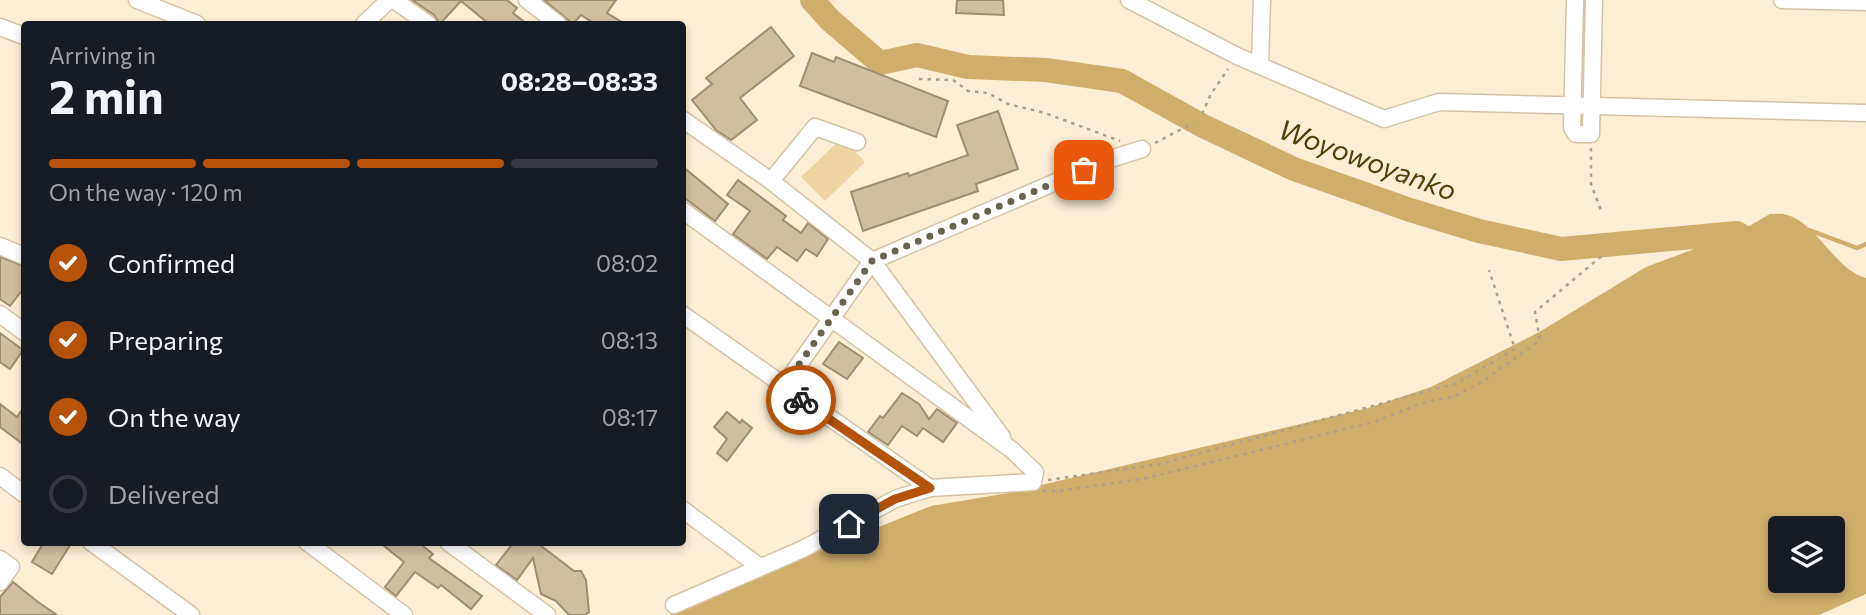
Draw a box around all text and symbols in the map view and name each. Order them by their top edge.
text: Arriving in [49,41,156,69]
text: 08:28–08:33 [501,65,658,96]
text: 2 min [49,67,164,123]
water label: Woyowoyanko [1274,111,1462,207]
pin [1054,140,1114,200]
icon: bag [1065,151,1103,189]
text: On the way · 120 m [49,178,243,206]
icon: check [49,244,87,282]
text: Confirmed [108,247,235,278]
text: 08:02 [596,249,658,277]
icon: check [49,321,87,359]
text: Preparing [108,324,223,355]
text: 08:13 [601,326,658,354]
courier [766,365,836,435]
icon: bike [782,381,820,419]
icon: check [49,398,87,436]
text: On the way [108,401,241,432]
text: 08:17 [602,403,658,431]
text: Delivered [108,478,219,509]
pin [819,494,879,554]
icon: home [830,505,868,543]
map controls [1768,516,1845,593]
button: layers [1768,516,1845,593]

